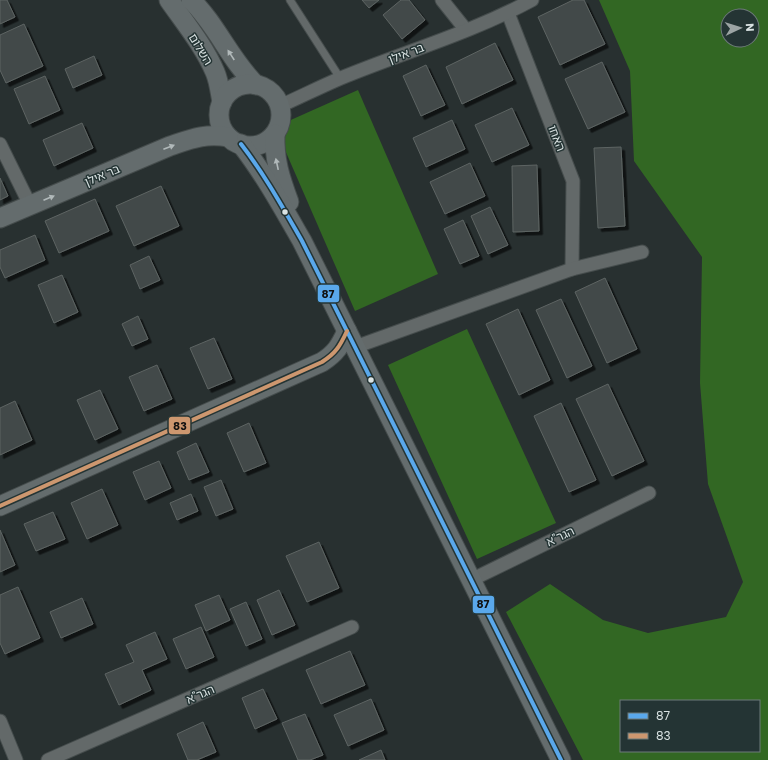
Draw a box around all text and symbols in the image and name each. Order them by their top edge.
north arrow [720,8,760,48]
text: N [742,23,758,32]
street label: השלום [185,30,217,68]
street label: בר אילן [386,38,427,68]
one-way arrow [227,50,235,60]
street label: האחו [544,123,570,153]
one-way arrow [163,143,175,149]
one-way arrow [273,158,279,170]
street label: בר אילן [82,160,123,190]
one-way arrow [43,194,55,200]
unlabelled marker [280,207,290,217]
line badge: 87 [317,284,340,303]
text: 87 [321,286,335,302]
unlabelled marker [366,375,376,385]
line badge: 83 [168,416,191,435]
text: 83 [173,418,187,434]
street label: הגר"א [543,522,577,550]
line badge: 87 [472,595,495,614]
text: 87 [476,596,490,612]
street label: הגר"א [183,680,217,708]
legend [620,700,760,752]
text: 87 [656,707,671,724]
text: 83 [656,727,671,744]

